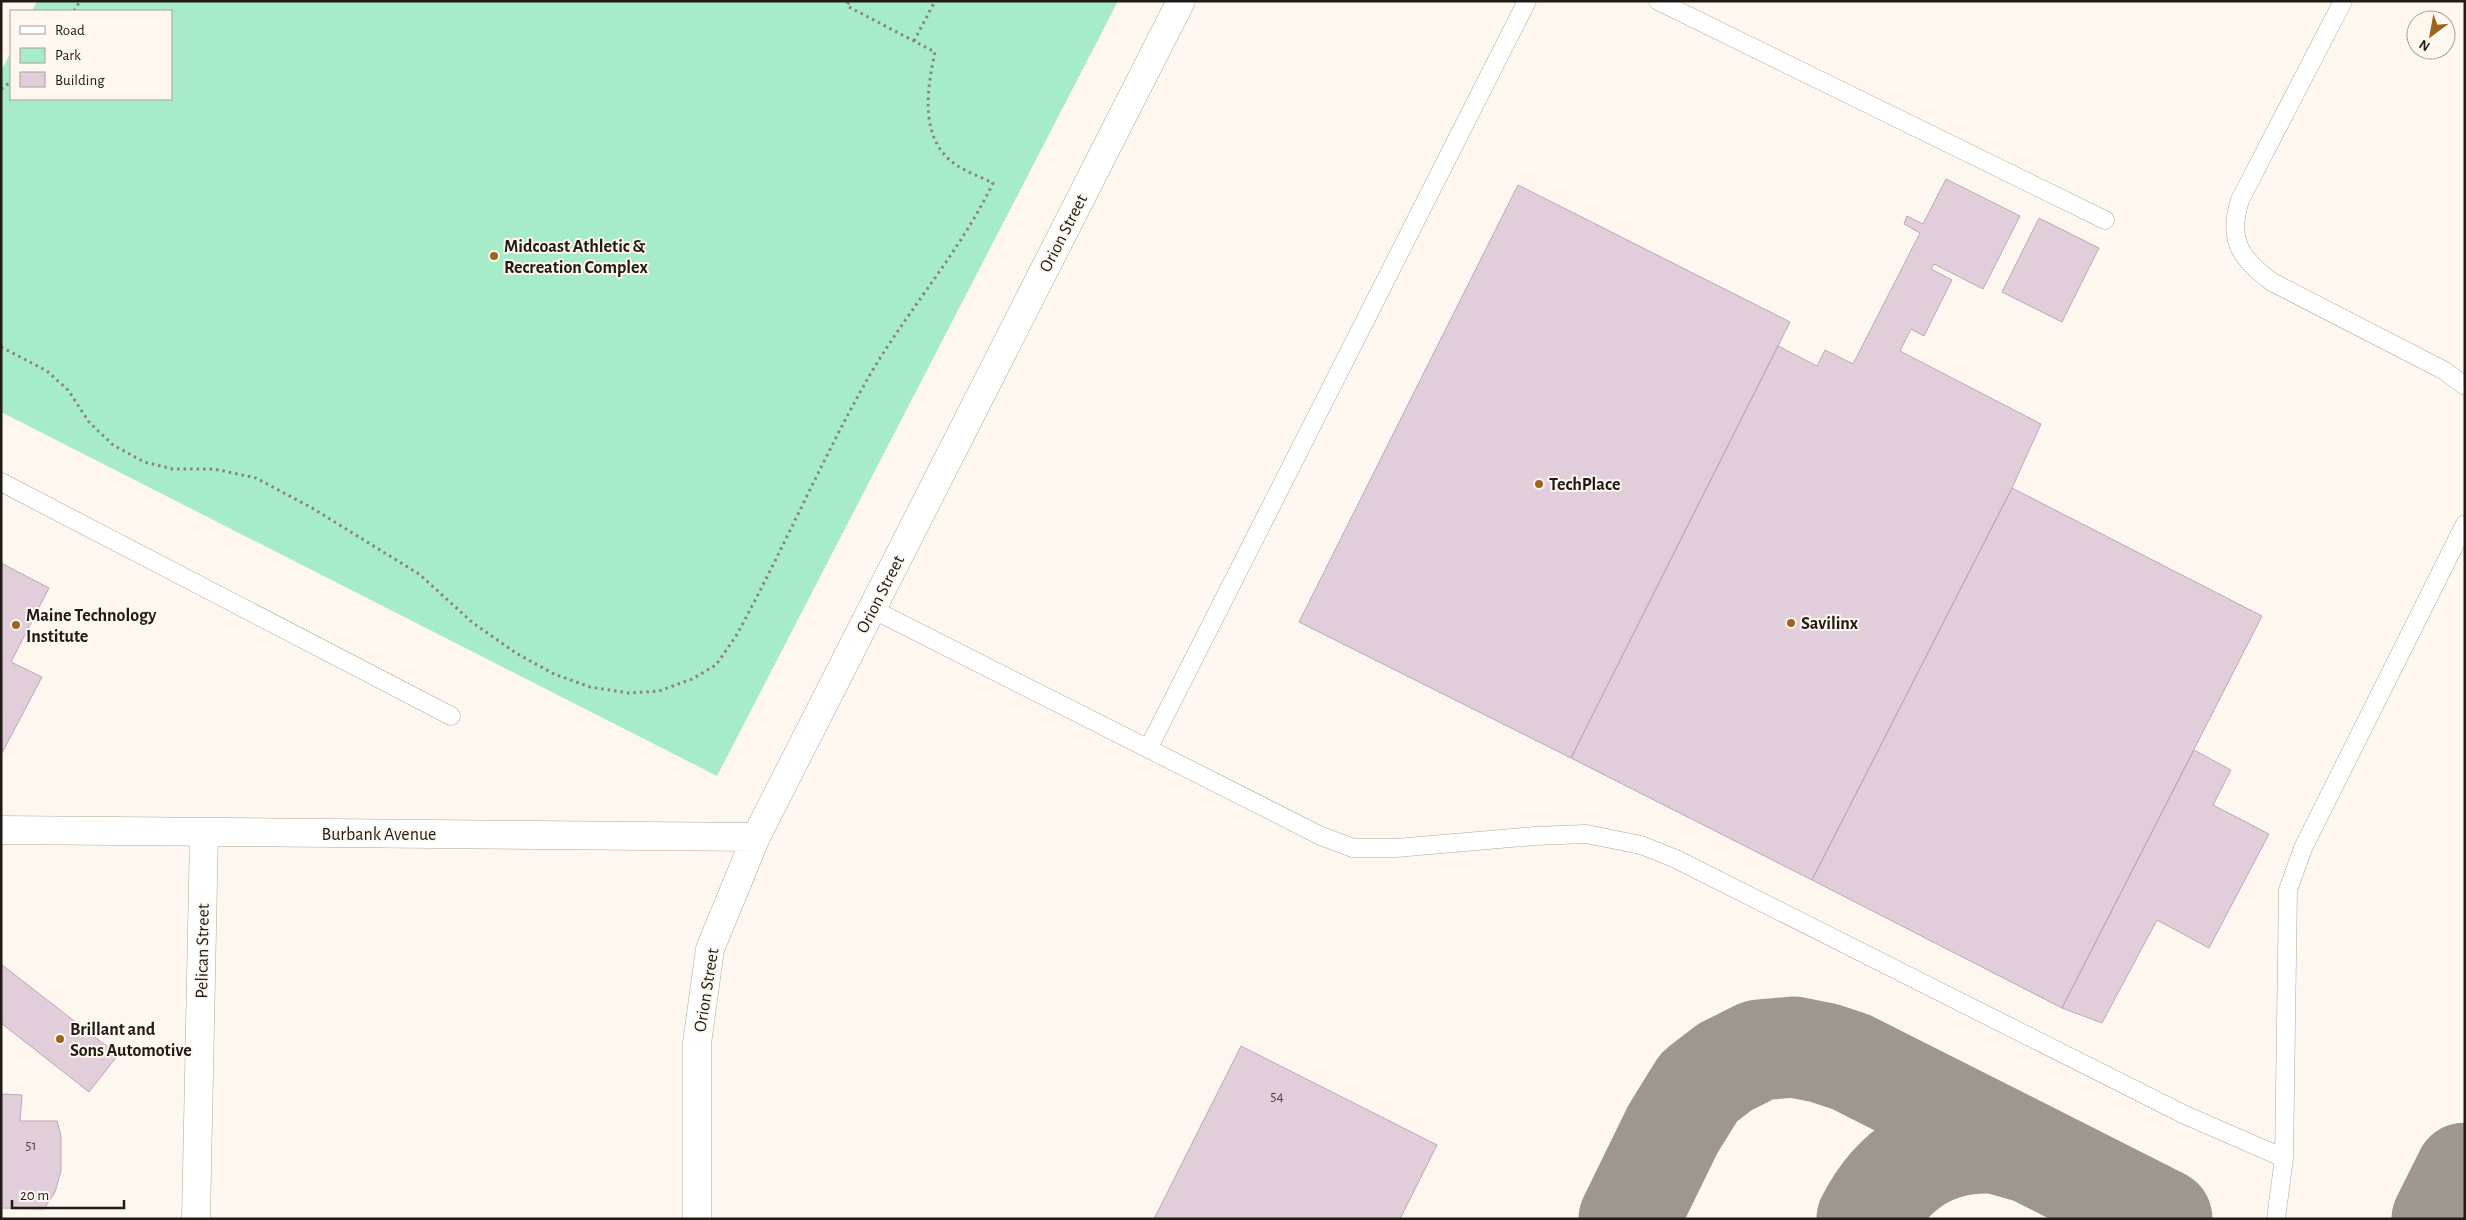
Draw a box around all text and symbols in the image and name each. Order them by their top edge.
legend [10,10,172,100]
north arrow [2406,10,2456,60]
text: Road [55,23,85,38]
text: N [2417,37,2432,54]
text: Park [55,48,81,63]
text: Building [55,73,105,88]
street label: Orion Street [1037,191,1091,275]
place label: Midcoast Athletic & Recreation Complex [504,238,648,277]
marker: Midcoast Athletic & Recreation Complex [488,250,500,262]
place label: TechPlace [1549,476,1620,494]
marker: TechPlace [1533,478,1545,490]
street label: Orion Street [854,552,908,636]
place label: Maine Technology Institute [26,607,157,646]
place label: Savilinx [1801,615,1859,633]
marker: Savilinx [1785,617,1797,629]
marker: Maine Technology Institute [10,619,22,631]
street label: Burbank Avenue [322,826,436,844]
street label: Pelican Street [193,903,213,999]
street label: Orion Street [691,947,723,1033]
place label: Brillant and Sons Automotive [70,1021,192,1060]
marker: Brillant and Sons Automotive [54,1033,66,1045]
house number: 54 [1270,1089,1284,1104]
house number: 51 [25,1138,37,1153]
scale bar [12,1178,125,1210]
text: 20 m [20,1188,49,1203]

